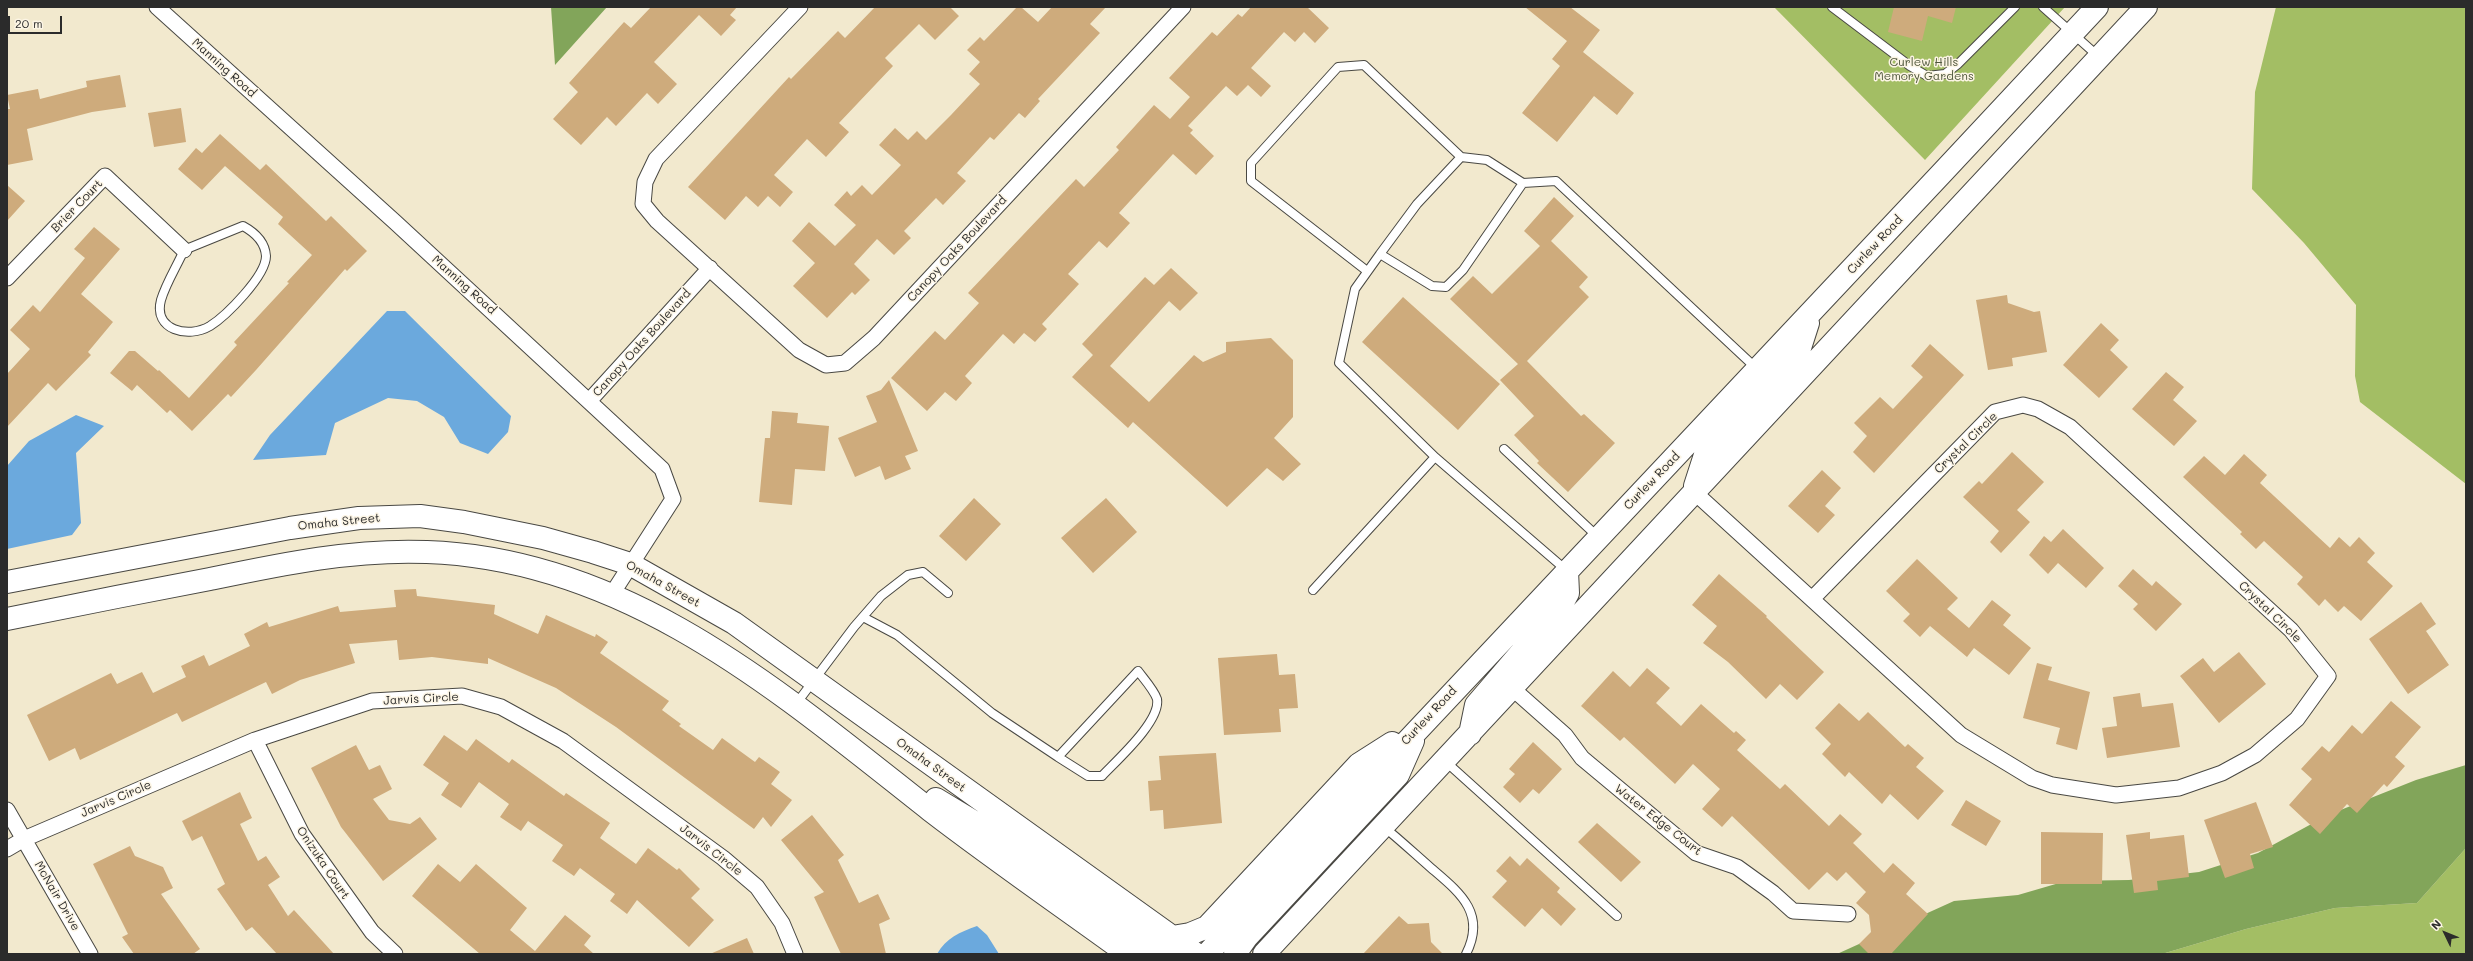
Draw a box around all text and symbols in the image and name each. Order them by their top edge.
scale bar [10,8,64,34]
text: 20 m [15,15,43,31]
street label: Manning Road [189,35,259,101]
park label: Curlew Hills Memory Gardens [1874,55,1974,83]
street label: Brier Court [48,177,106,235]
street label: Canopy Oaks Boulevard [904,193,1010,305]
street label: Curlew Road [1844,213,1906,277]
street label: Manning Road [429,252,499,318]
street label: Canopy Oaks Boulevard [590,286,694,400]
street label: Crystal Circle [1931,409,2001,477]
street label: Curlew Road [1621,449,1683,513]
street label: Omaha Street [297,511,381,533]
street label: Omaha Street [623,558,703,610]
street label: Crystal Circle [2235,578,2305,646]
street label: Curlew Road [1398,684,1460,748]
street label: Jarvis Circle [383,690,459,708]
street label: Omaha Street [893,735,969,795]
street label: Jarvis Circle [78,778,154,820]
street label: Water Edge Court [1611,781,1705,859]
street label: Jarvis Circle [677,821,745,879]
street label: Onizuka Court [293,824,353,902]
street label: McNair Drive [31,859,83,933]
north arrow [2425,913,2465,953]
text: N [2428,916,2444,933]

